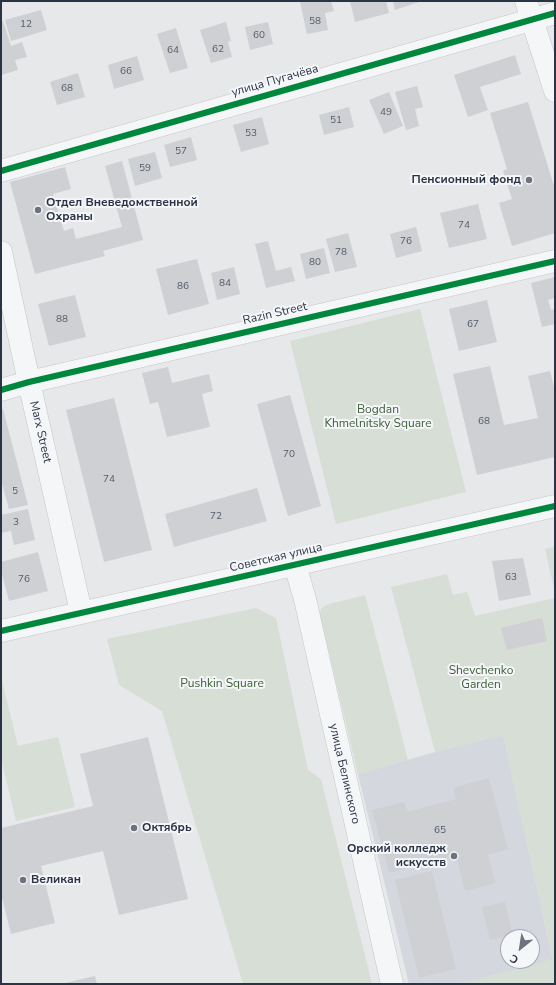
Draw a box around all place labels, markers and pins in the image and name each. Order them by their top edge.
place label: Пенсионный фонд [411,173,521,187]
marker: Пенсионный фонд [524,175,534,185]
place label: Отдел Вневедомственной Охраны [46,196,198,224]
marker: Отдел Вневедомственной Охраны [33,205,43,215]
place label: Октябрь [142,821,192,835]
marker: Октябрь [129,823,139,833]
place label: Орский колледж искусств [347,842,446,870]
marker: Орский колледж искусств [449,851,459,861]
place label: Великан [31,873,81,887]
marker: Великан [18,875,28,885]

